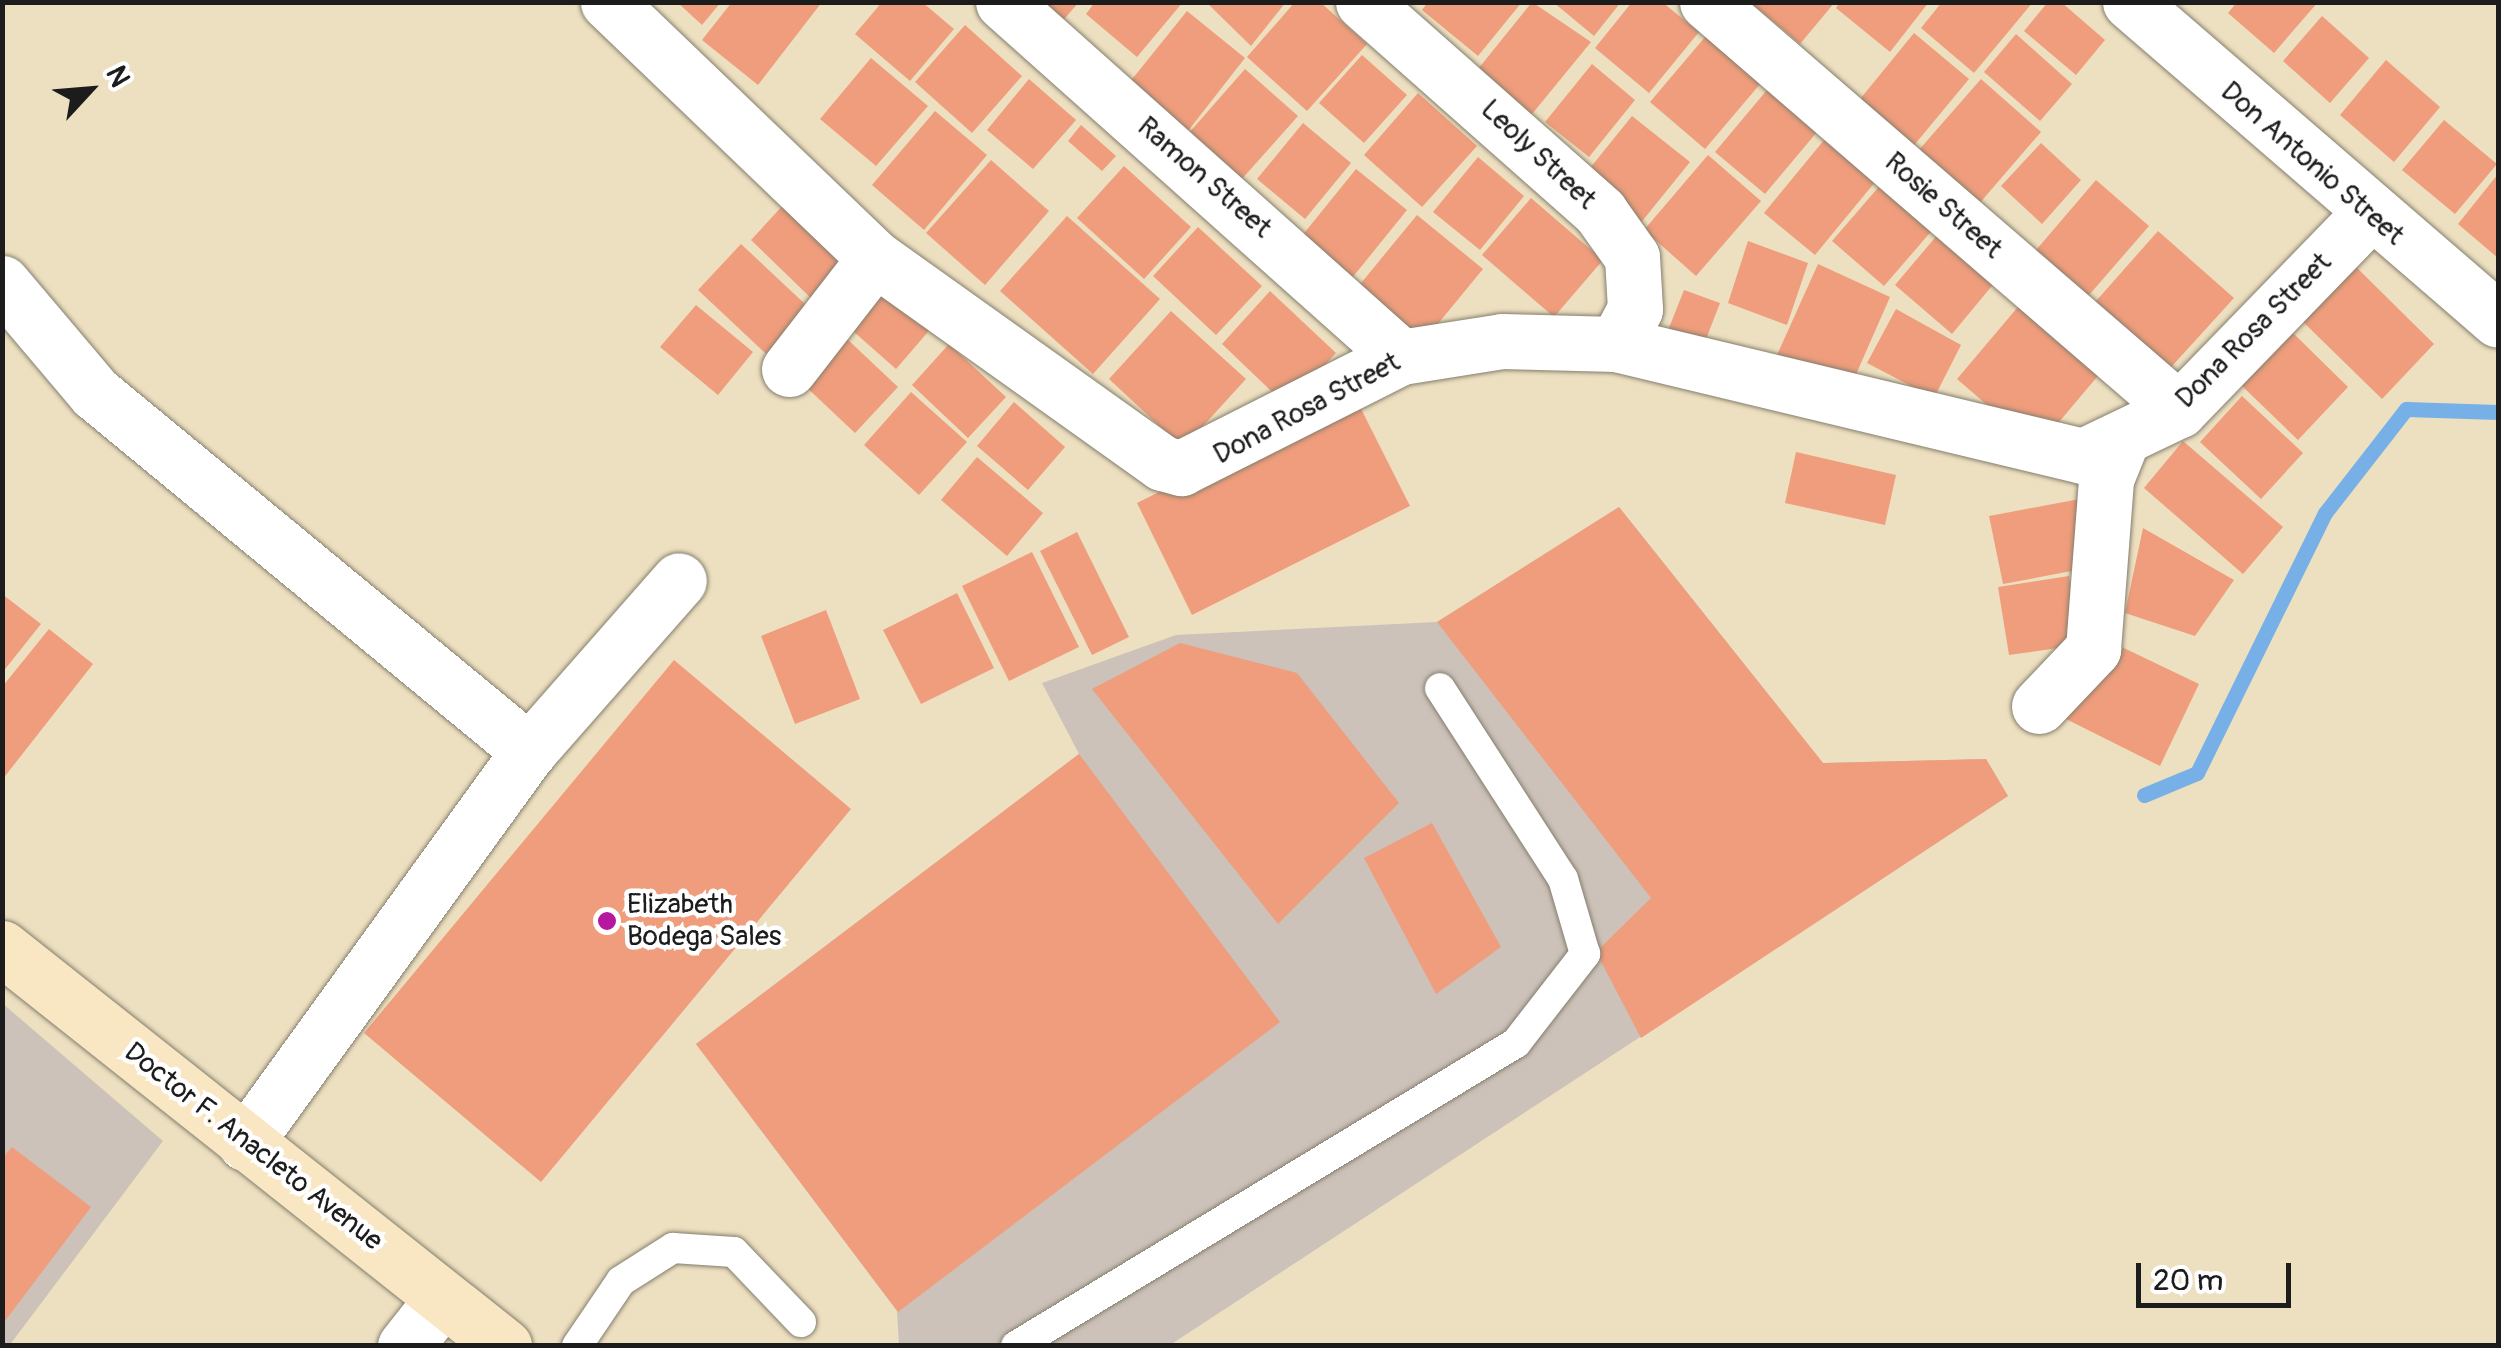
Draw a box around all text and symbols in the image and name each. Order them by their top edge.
north arrow [40,40,140,140]
text: N [98,60,137,93]
street label: Don Antonio Street [2213,75,2411,253]
street label: Leoly Street [1473,93,1603,217]
street label: Ramon Street [1130,111,1278,245]
street label: Rosie Street [1877,146,2009,266]
street label: Dona Rosa Street [2169,246,2339,416]
street label: Dona Rosa Street [1208,346,1406,472]
place label: Elizabeth Bodega Sales [627,888,781,954]
marker: Elizabeth Bodega Sales [596,910,618,932]
street label: Doctor F. Anacleto Avenue [117,1036,389,1258]
scale bar [2141,1243,2296,1305]
text: 20 m [2153,1262,2223,1299]

